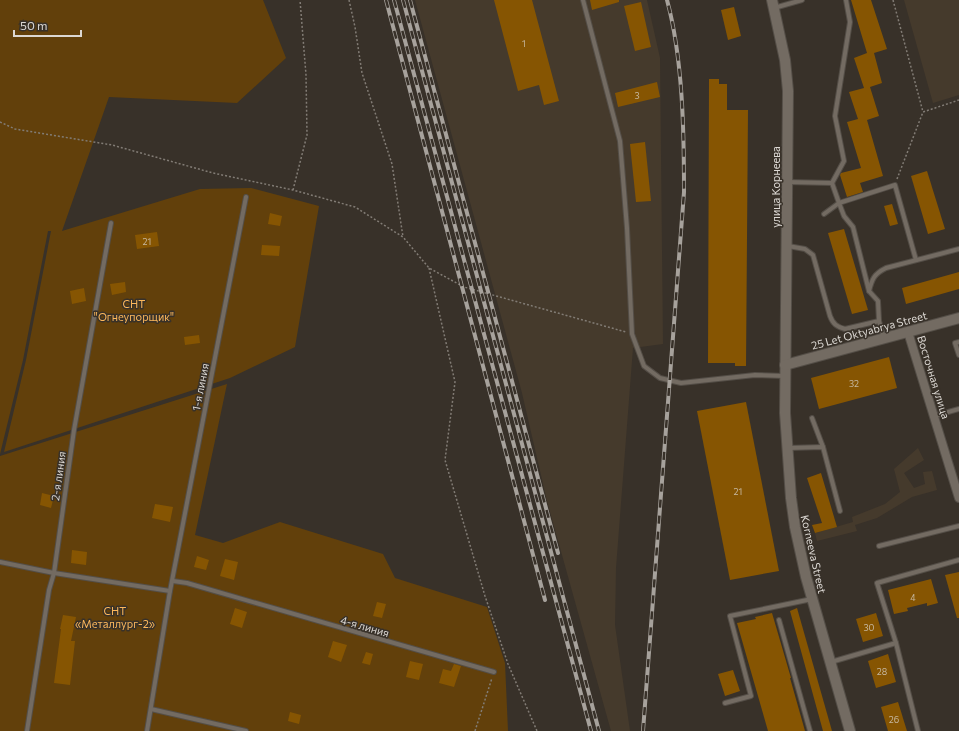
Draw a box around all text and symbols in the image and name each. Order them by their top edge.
scale bar [14,12,81,38]
text: 50 m [20,18,48,32]
house number: 1 [522,38,526,49]
house number: 3 [634,90,640,101]
street label: улица Корнеева [769,146,782,228]
house number: 21 [143,236,151,247]
park label: СНТ "Огнеупорщик" [94,297,174,323]
street label: 25 Let Oktyabrya Street [810,308,929,352]
street label: Восточная улица [915,334,953,420]
street label: 1-я линия [189,362,211,412]
house number: 32 [849,378,859,389]
street label: 2-я линия [48,451,68,501]
house number: 21 [734,486,742,497]
street label: Korneeva Street [799,513,829,595]
house number: 4 [910,592,916,603]
park label: СНТ «Металлург-2» [75,604,155,630]
street label: 4-я линия [339,613,391,639]
house number: 30 [863,622,875,633]
house number: 28 [877,666,887,677]
house number: 26 [889,714,899,725]

